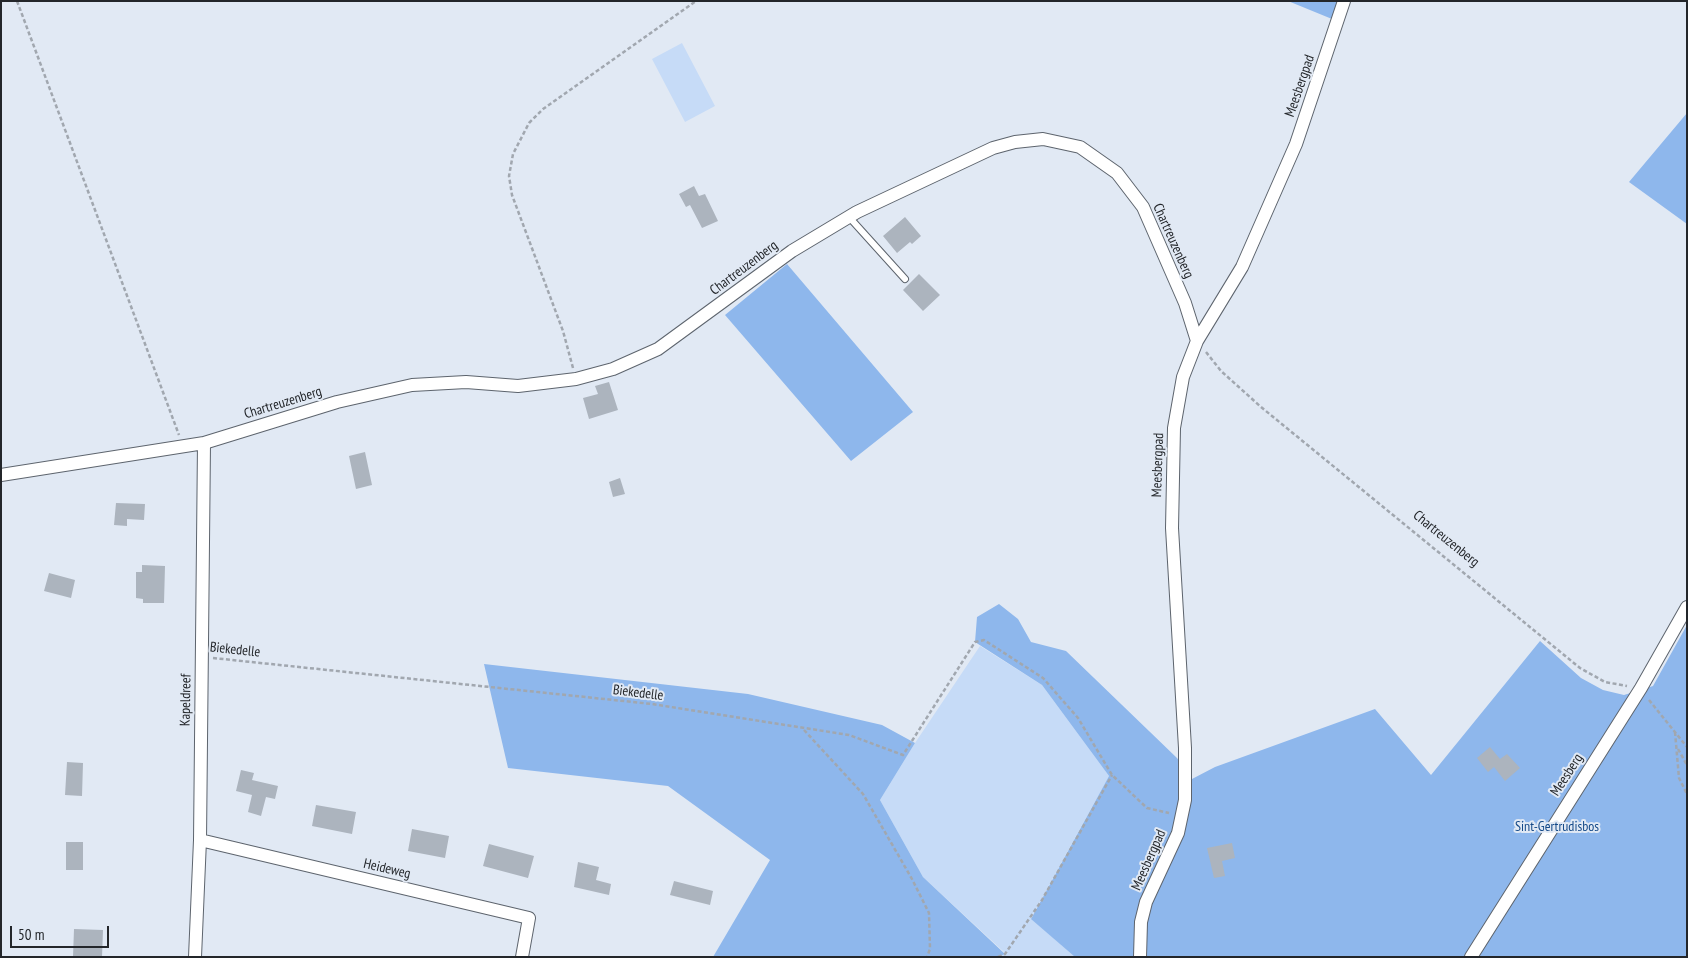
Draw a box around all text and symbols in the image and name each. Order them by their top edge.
street label: Meesbergpad [1282,53,1318,119]
street label: Chartreuzenberg [1149,201,1197,281]
street label: Chartreuzenberg [707,237,781,299]
street label: Chartreuzenberg [242,383,324,423]
street label: Meesbergpad [1148,432,1168,498]
street label: Chartreuzenberg [1409,507,1483,571]
street label: Biekedelle [209,639,261,661]
street label: Kapeldreef [177,674,195,726]
street label: Biekedelle [612,682,664,704]
street label: Meesberg [1547,751,1587,799]
park label: Sint-Gertrudisbos [1515,819,1599,835]
street label: Meesbergpad [1128,827,1170,893]
street label: Heideweg [362,855,412,883]
scale bar [12,916,111,948]
text: 50 m [18,925,44,944]

